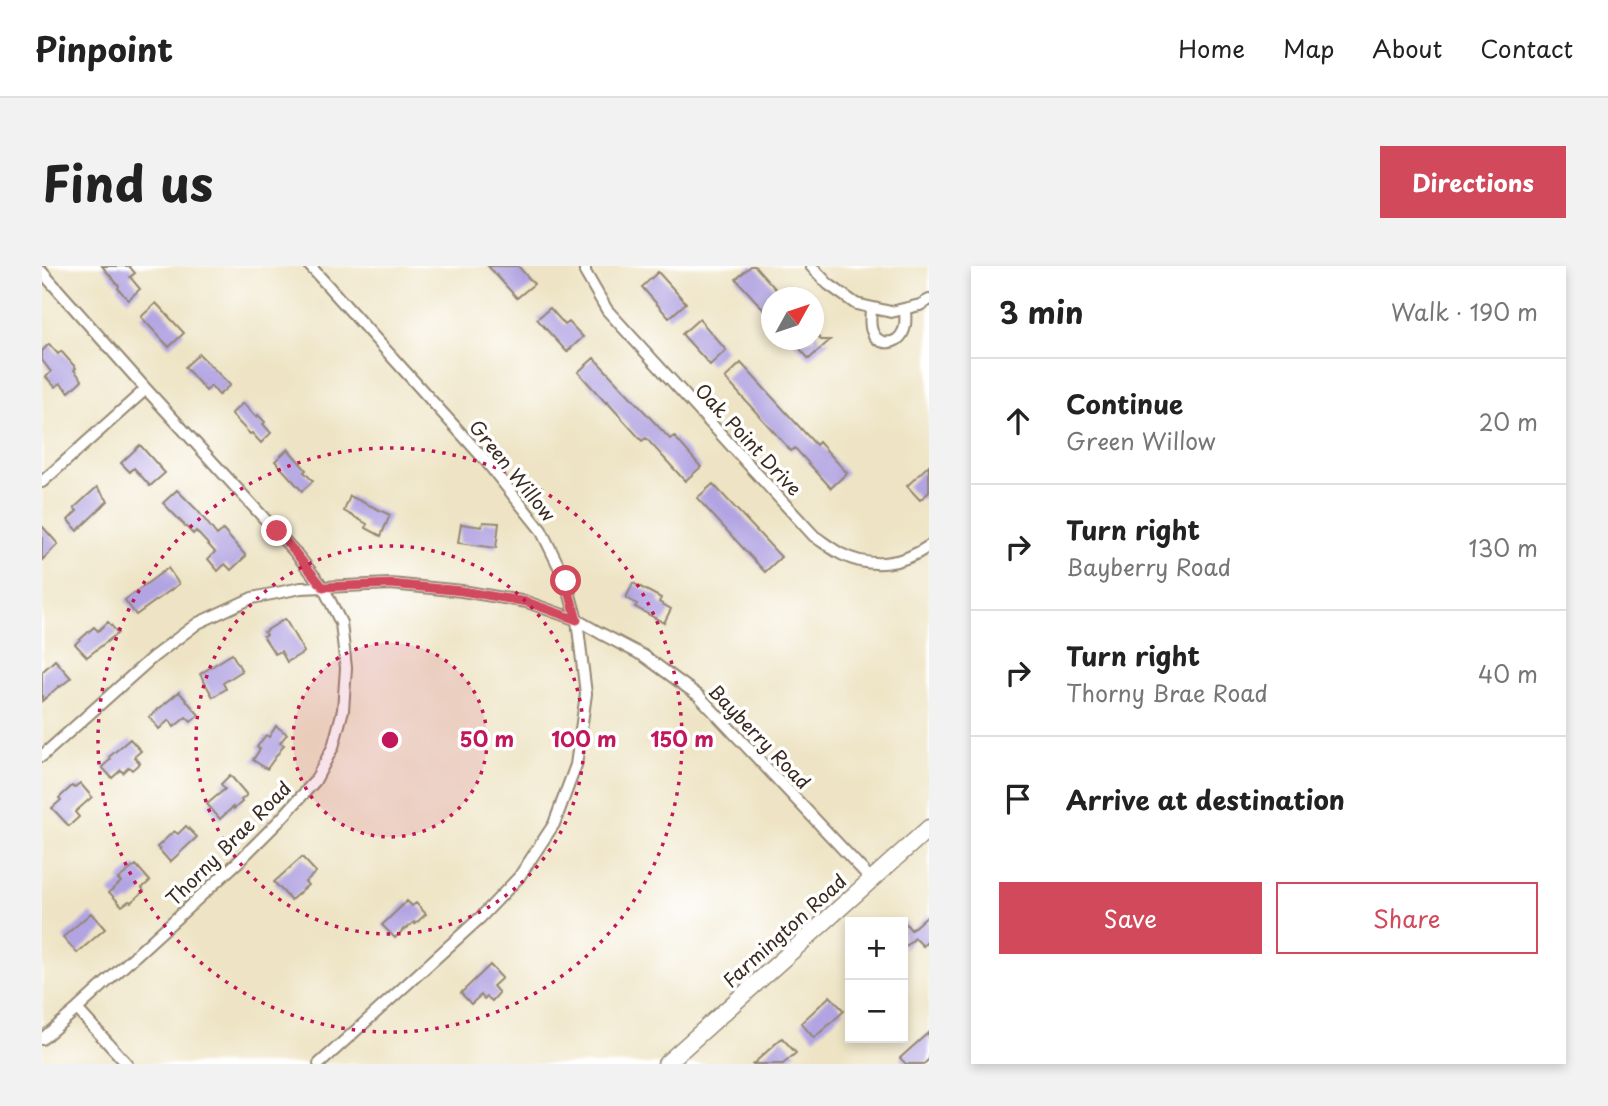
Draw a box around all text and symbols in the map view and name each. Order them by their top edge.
text: Pinpoint [35,23,173,73]
text: Home [1178,30,1245,66]
text: Map [1283,30,1334,66]
text: About [1372,30,1442,66]
text: Contact [1480,30,1573,66]
text: Find us [42,145,213,219]
button: Directions [1380,146,1566,218]
north arrow [761,287,824,350]
text: 3 min [999,289,1084,334]
text: Walk · 190 m [1391,294,1538,329]
street label: Oak Point Drive [689,376,809,502]
text: Continue [1066,384,1183,423]
icon: ahead [999,402,1037,440]
text: 20 m [1479,404,1538,439]
street label: Green Willow [463,413,563,527]
text: Green Willow [1066,423,1216,458]
text: Turn right [1066,510,1200,549]
route end [261,515,292,546]
icon: right [999,528,1037,566]
text: 130 m [1468,530,1538,565]
text: Bayberry Road [1066,549,1231,584]
route start [550,565,581,596]
text: Turn right [1066,636,1200,675]
icon: right [999,654,1037,692]
text: 40 m [1478,656,1538,691]
text: Thorny Brae Road [1066,675,1268,710]
street label: Bayberry Road [703,677,817,795]
text: 50 m [460,722,514,754]
text: 100 m [551,722,617,754]
text: 150 m [650,722,714,754]
centre of rings [378,728,402,752]
street label: Thorny Brae Road [159,774,297,912]
icon: arrive [999,780,1037,818]
text: Arrive at destination [1066,780,1345,819]
street label: Farmington Road [716,867,852,993]
button: Save [999,882,1262,954]
button: Share [1276,882,1538,954]
map controls [845,917,908,1043]
button: + [845,917,908,980]
button: − [845,980,908,1043]

